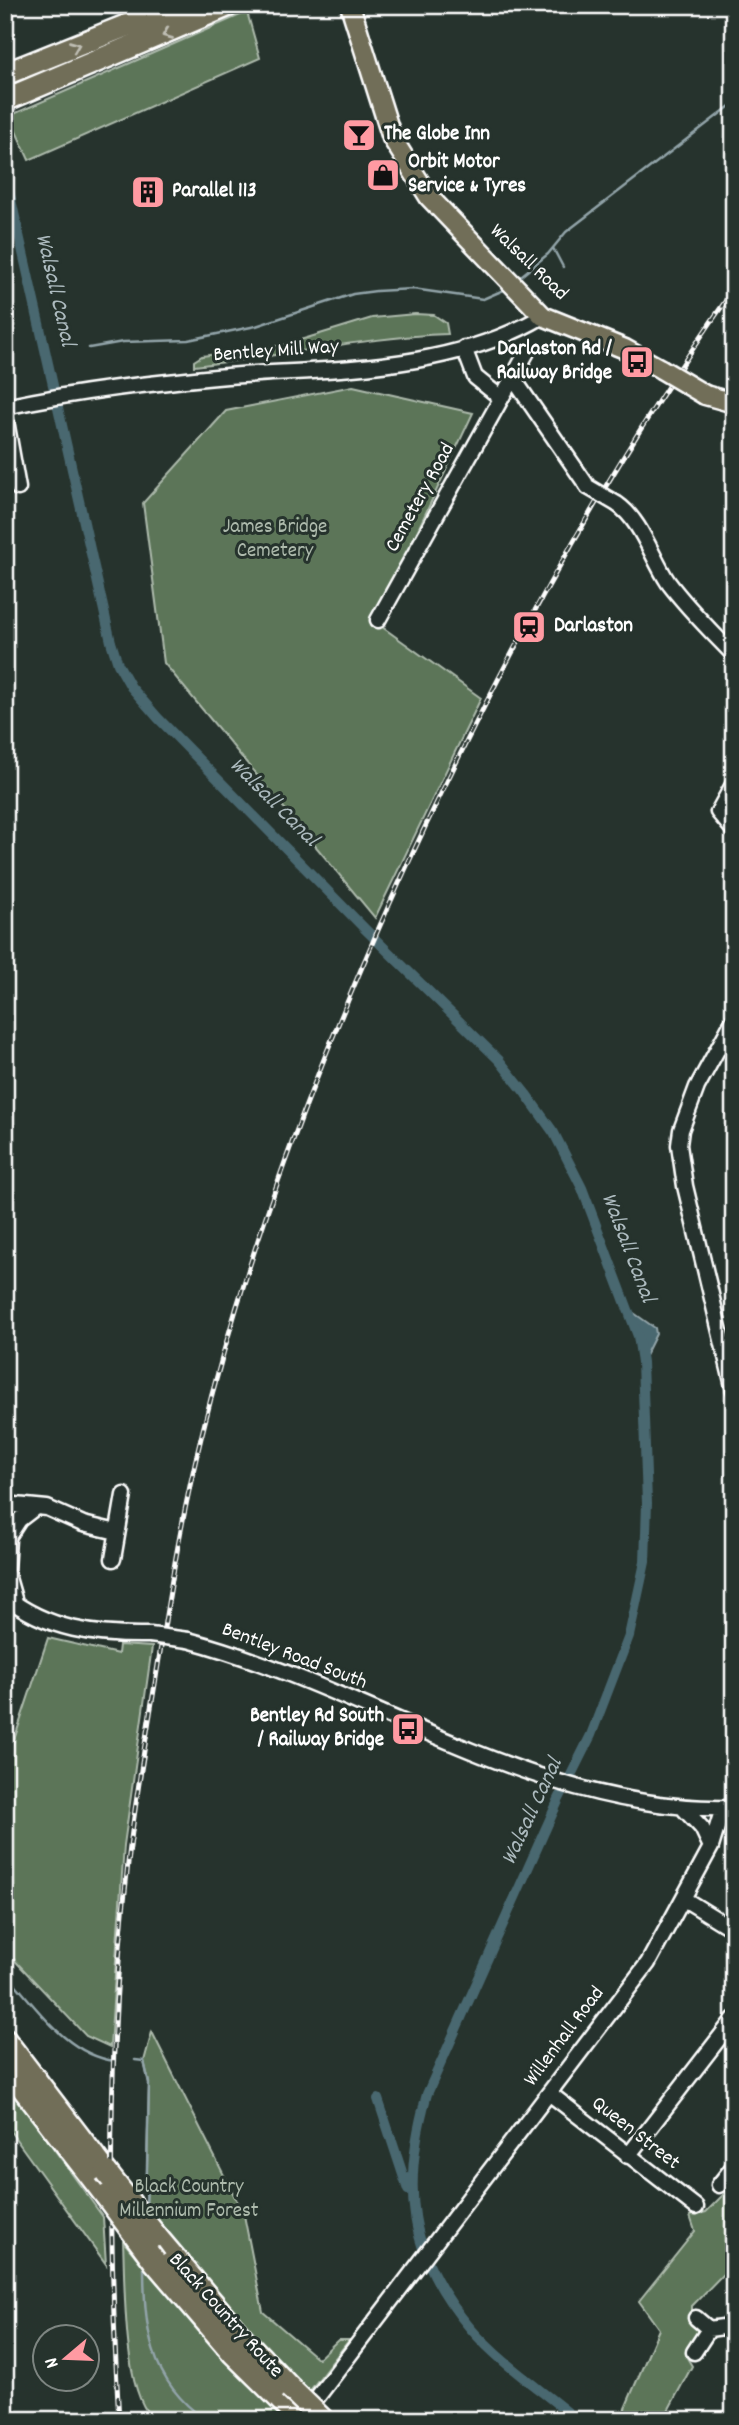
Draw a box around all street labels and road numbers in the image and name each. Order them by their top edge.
street label: Walsall Road [482,218,574,308]
street label: Bentley Mill Way [212,333,340,371]
street label: Cemetery Road [379,438,463,558]
street label: Bentley Road South [217,1616,371,1698]
street label: Willenhall Road [517,1981,613,2093]
street label: Queen Street [584,2090,686,2178]
street label: Black Country Route [160,2247,290,2385]

